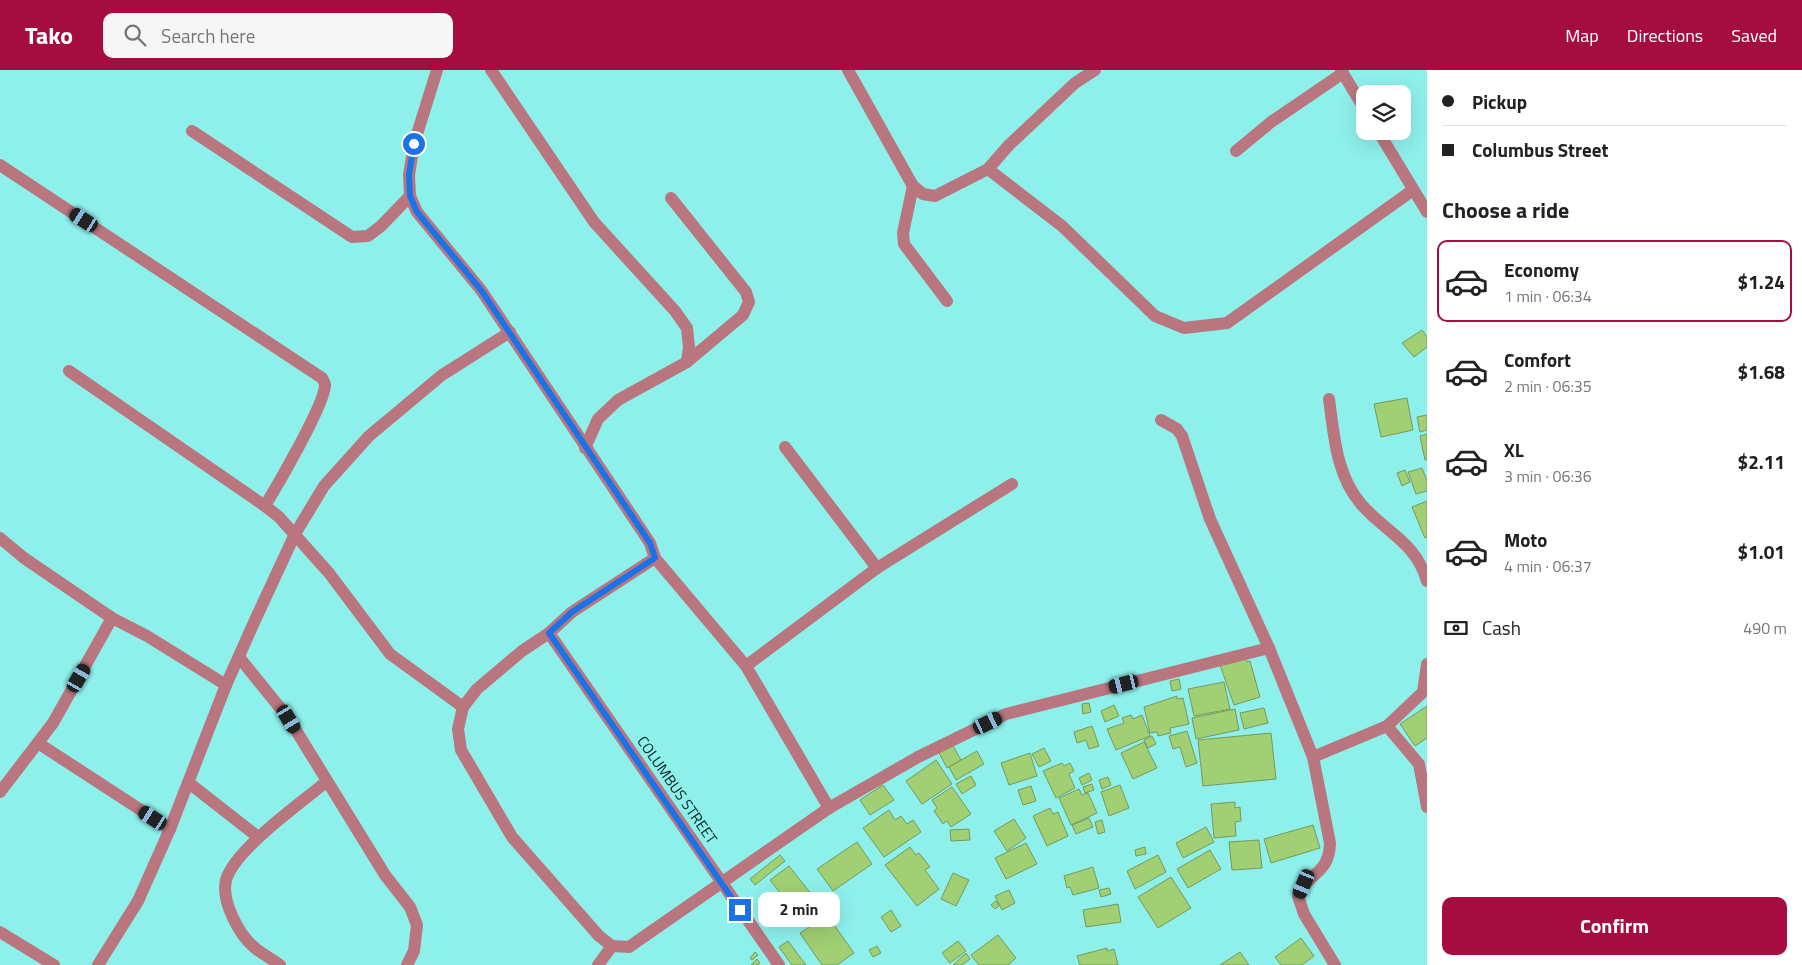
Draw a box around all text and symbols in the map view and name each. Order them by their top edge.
search box [103,13,453,58]
text: Tako [25,17,73,53]
icon: search [121,21,149,49]
text: Search here [161,21,255,50]
text: Map [1565,22,1599,49]
text: Directions [1627,22,1703,49]
text: Saved [1731,22,1777,49]
map controls [1356,85,1411,140]
button: layers [1356,85,1411,140]
text: Pickup [1472,87,1527,116]
route start [403,133,425,155]
text: Columbus Street [1472,135,1608,164]
text: Choose a ride [1442,193,1569,227]
car [67,206,100,234]
text: Economy [1504,255,1579,284]
icon: car [1444,259,1489,304]
text: $1.24 [1738,267,1785,296]
text: 1 min · 06:34 [1504,284,1592,308]
text: Comfort [1504,345,1571,374]
icon: car [1444,349,1489,394]
text: $1.68 [1738,357,1785,386]
text: 2 min · 06:35 [1504,374,1592,398]
text: XL [1504,435,1524,464]
icon: car [1444,439,1489,484]
text: $2.11 [1738,447,1785,476]
text: 3 min · 06:36 [1504,464,1592,488]
text: Moto [1504,525,1547,554]
icon: car [1444,529,1489,574]
text: $1.01 [1738,537,1785,566]
text: 4 min · 06:37 [1504,554,1592,578]
text: Cash [1482,613,1521,642]
icon: cash [1442,614,1470,642]
text: 490 m [1743,616,1787,640]
car [65,661,92,695]
car [1107,673,1140,695]
car [274,702,303,736]
car [971,710,1004,736]
street label: COLUMBUS STREET [632,731,723,849]
car [136,804,169,832]
car [1291,867,1316,901]
callout: 2 min [758,892,840,928]
text: 2 min [780,897,818,921]
button: Confirm [1442,897,1787,955]
route end [729,899,751,921]

